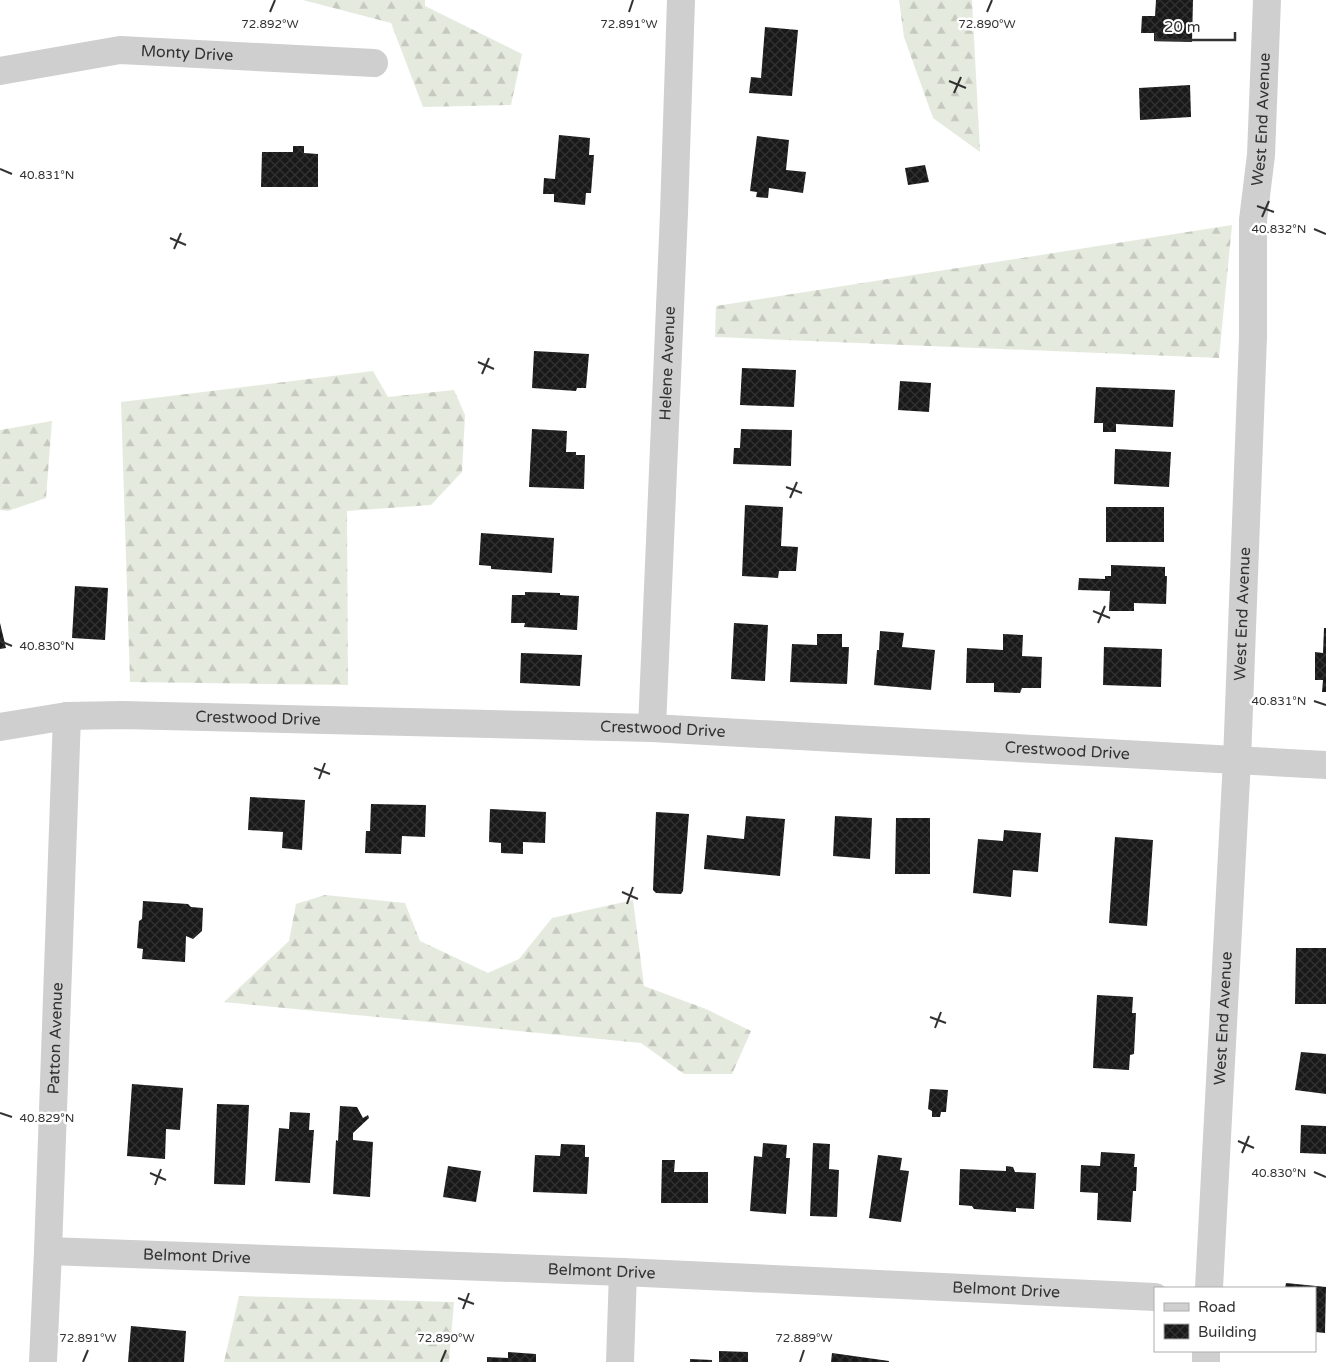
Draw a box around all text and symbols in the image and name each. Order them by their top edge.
scale bar [1156,10,1235,42]
text: 72.892°W [241,17,299,31]
text: 72.891°W [600,17,658,31]
text: 72.890°W [958,17,1016,31]
text: 20 m [1164,18,1201,36]
street label: Monty Drive [140,41,234,66]
street label: West End Avenue [1247,52,1275,187]
text: 40.831°N [20,168,74,182]
text: 40.832°N [1252,222,1306,236]
street label: Helene Avenue [655,306,680,421]
street label: West End Avenue [1230,547,1255,681]
text: 40.830°N [20,639,74,653]
text: 40.831°N [1252,694,1306,708]
street label: Crestwood Drive [195,707,321,730]
street label: Crestwood Drive [600,717,726,742]
street label: Crestwood Drive [1004,737,1130,764]
street label: West End Avenue [1210,951,1237,1086]
street label: Patton Avenue [44,982,68,1095]
text: 40.829°N [20,1111,74,1125]
text: 40.830°N [1252,1166,1306,1180]
street label: Belmont Drive [143,1244,251,1268]
street label: Belmont Drive [547,1259,656,1284]
street label: Belmont Drive [952,1277,1061,1303]
legend [1154,1287,1316,1352]
text: Road [1198,1298,1236,1316]
text: Building [1198,1323,1257,1341]
text: 72.891°W [59,1331,117,1345]
text: 72.890°W [417,1331,475,1345]
text: 72.889°W [775,1331,833,1345]

